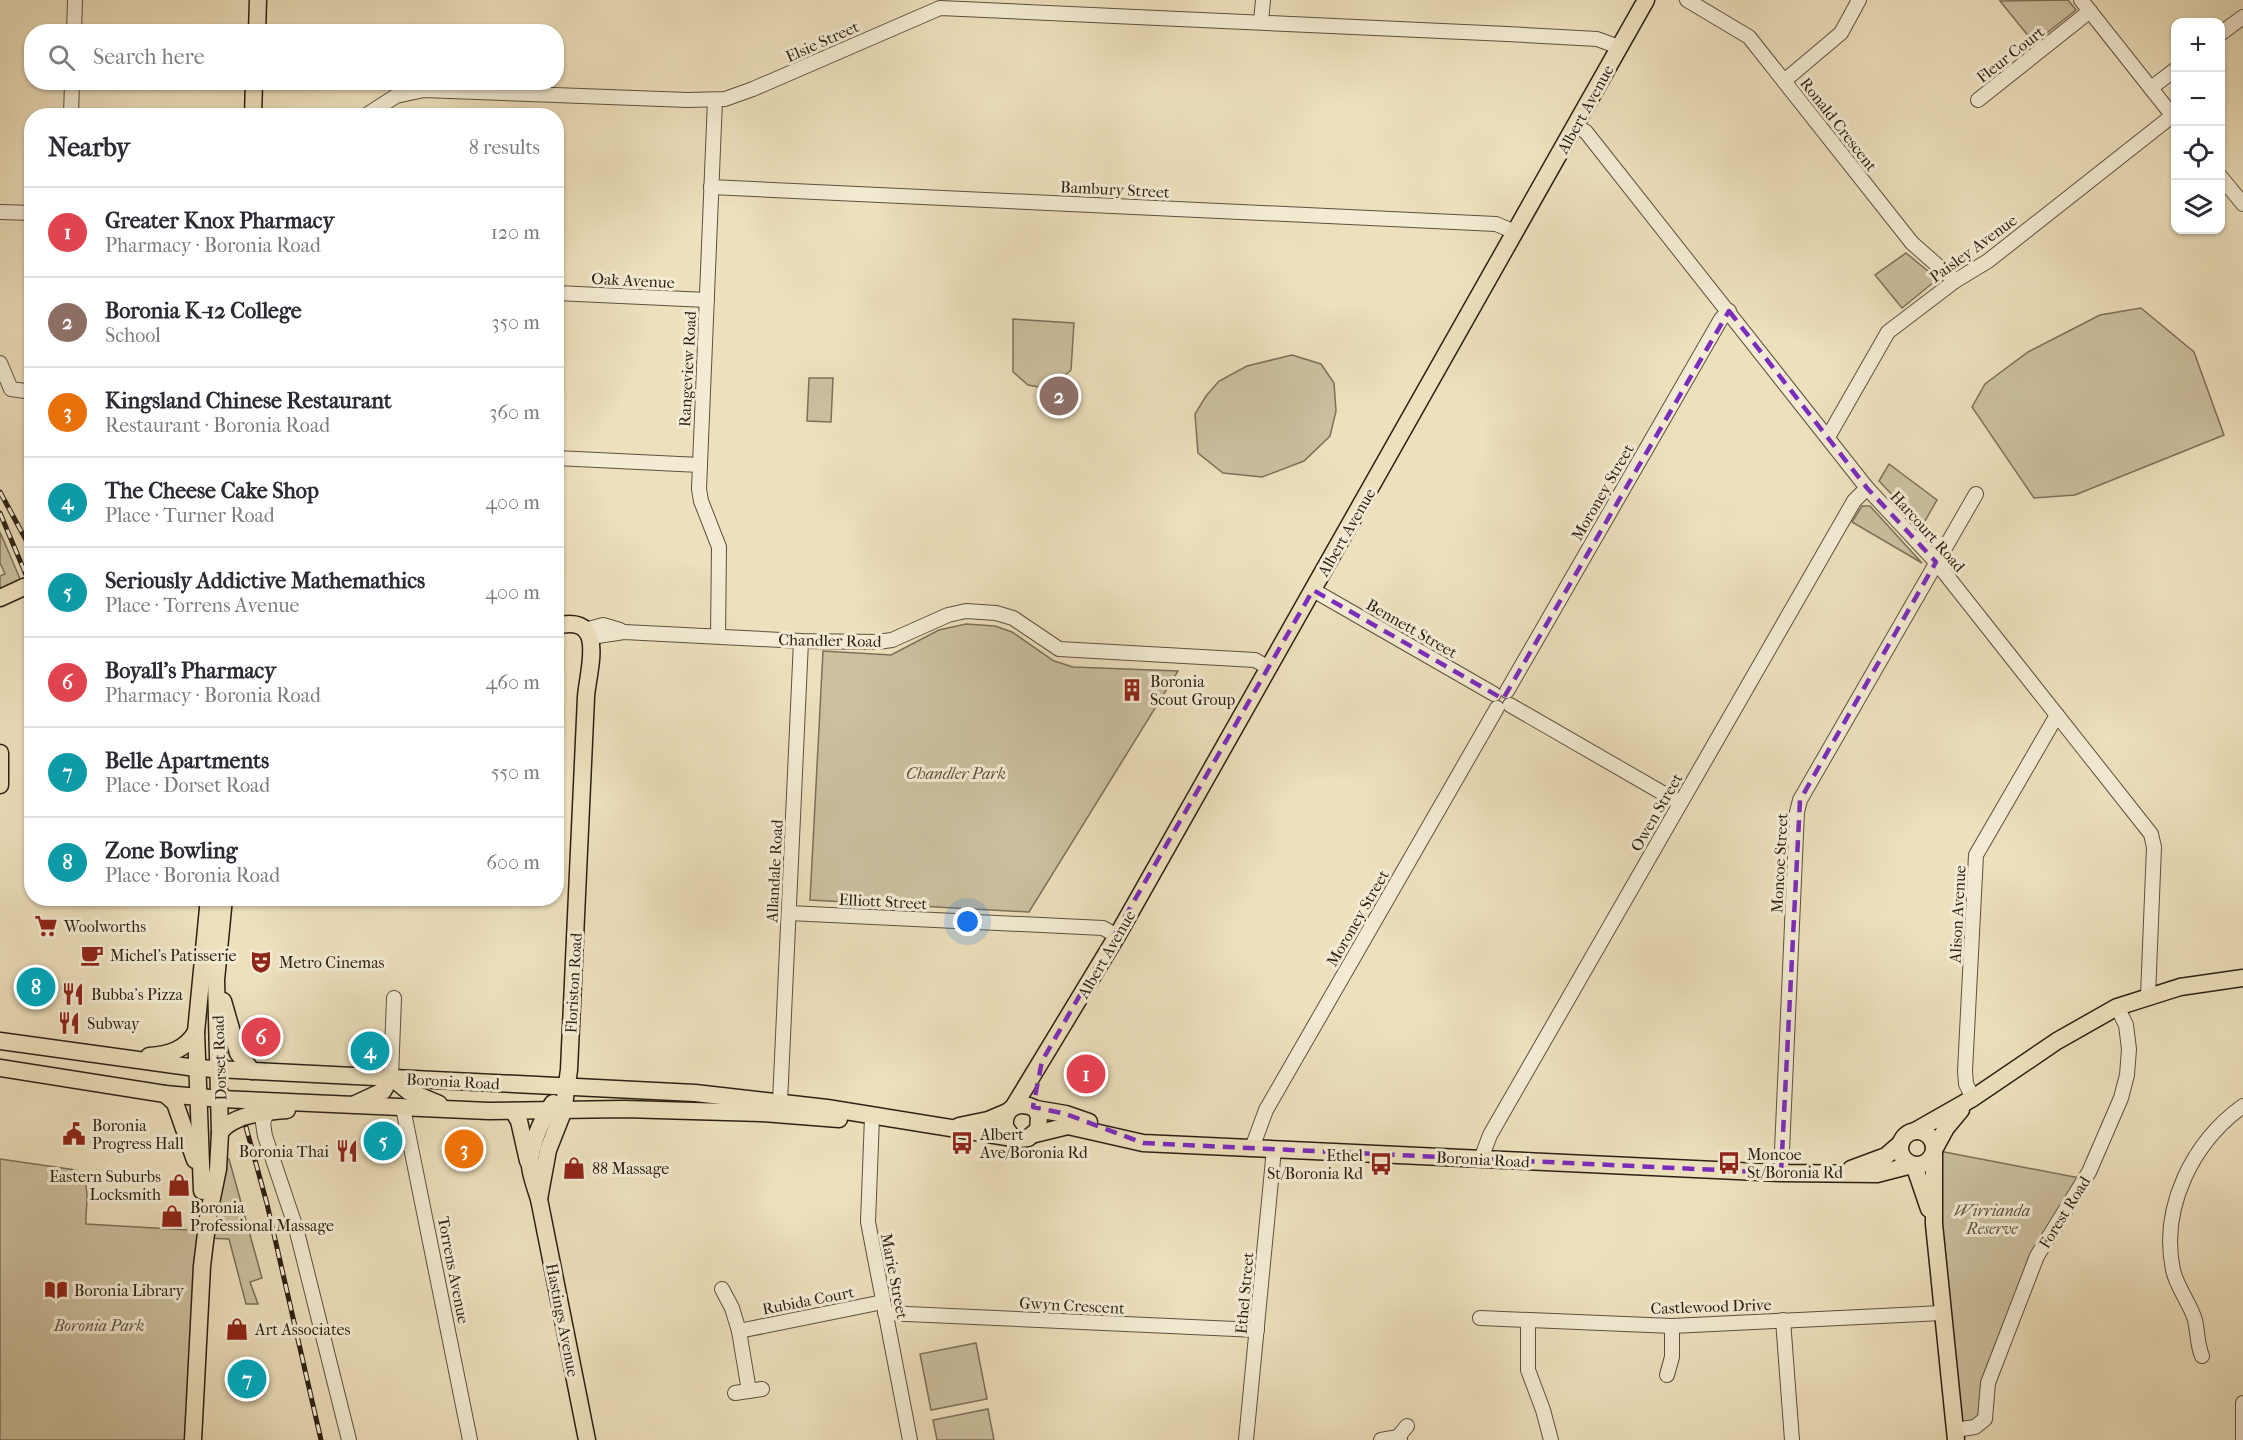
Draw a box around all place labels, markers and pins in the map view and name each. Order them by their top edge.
pin: 2 [1040,374,1078,418]
place label: Boronia Scout Group [1150,672,1235,709]
building icon: Boronia Scout Group [1119,677,1145,703]
supermarket icon: Woolworths [33,913,59,939]
place label: Woolworths [63,917,146,936]
cafe icon: Michel's Patisserie [79,942,105,968]
place label: Michel's Patisserie [110,946,237,965]
theatre icon: Metro Cinemas [248,949,274,975]
place label: Metro Cinemas [279,953,385,972]
pin: 8 [16,964,56,1010]
restaurant icon: Bubba's Pizza [60,981,86,1007]
place label: Bubba's Pizza [91,985,184,1004]
restaurant icon: Subway [56,1010,82,1036]
place label: Subway [87,1014,140,1033]
pin: 6 [242,1014,280,1060]
pin: 4 [350,1028,389,1074]
pin: 1 [1066,1052,1106,1096]
place label: Boronia Progress Hall [92,1116,184,1153]
pin: 5 [364,1118,403,1164]
public building icon: Boronia Progress Hall [61,1121,87,1147]
place label: Albert Ave/Boronia Rd [979,1125,1088,1162]
pin: 3 [444,1126,484,1172]
bus stop icon: Albert Ave/Boronia Rd [949,1130,975,1156]
restaurant icon: Boronia Thai [334,1138,360,1164]
place label: Boronia Thai [239,1142,329,1161]
place label: Moncoe St/Boronia Rd [1747,1145,1843,1182]
place label: Ethel St/Boronia Rd [1267,1146,1364,1183]
bus stop icon: Moncoe St/Boronia Rd [1716,1150,1742,1176]
bus stop icon: Ethel St/Boronia Rd [1368,1151,1394,1177]
shop icon: 88 Massage [561,1155,587,1181]
place label: 88 Massage [592,1159,669,1178]
place label: Eastern Suburbs Locksmith [49,1167,161,1204]
shop icon: Eastern Suburbs Locksmith [166,1172,192,1198]
place label: Boronia Professional Massage [190,1198,334,1235]
shop icon: Boronia Professional Massage [159,1203,185,1229]
library icon: Boronia Library [43,1277,69,1303]
place label: Boronia Library [74,1281,184,1300]
shop icon: Art Associates [224,1316,250,1342]
place label: Art Associates [254,1320,351,1339]
pin: 7 [228,1356,266,1402]

